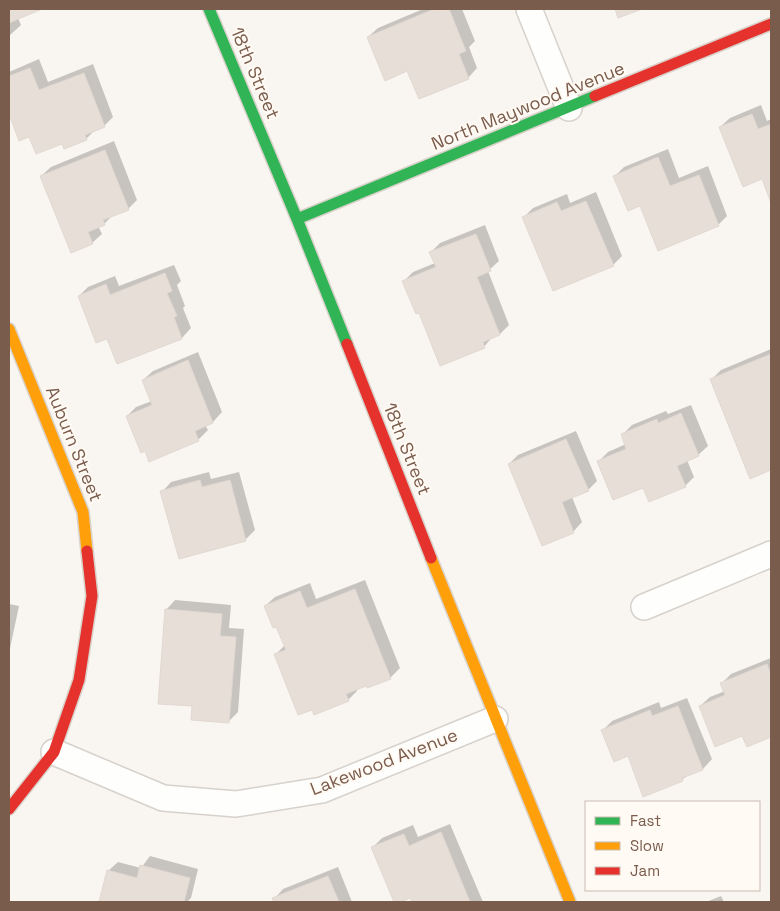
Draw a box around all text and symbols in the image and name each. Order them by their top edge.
street label: 18th Street [226,23,285,122]
street label: North Maywood Avenue [428,56,628,155]
street label: Auburn Street [41,383,108,505]
street label: 18th Street [379,399,436,498]
street label: Lakewood Avenue [307,723,461,800]
legend [585,801,760,891]
text: Fast [630,811,661,830]
text: Slow [630,836,664,855]
text: Jam [630,861,660,880]

